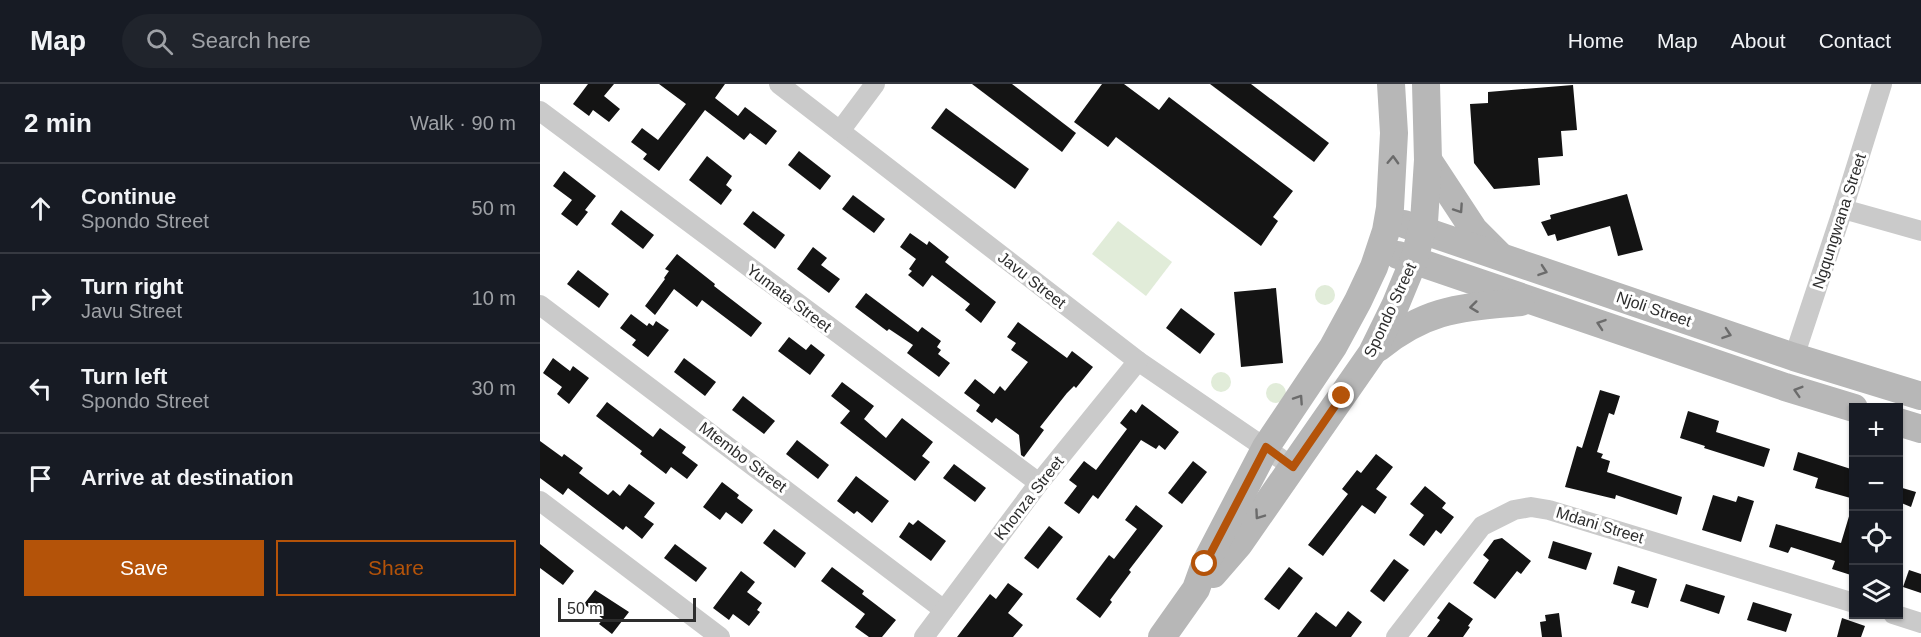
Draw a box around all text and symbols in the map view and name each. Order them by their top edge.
search box [122,14,542,68]
text: Map [30,25,86,56]
icon: search [143,25,176,58]
text: Search here [191,28,311,53]
text: Home [1568,29,1624,52]
text: Map [1657,29,1698,52]
text: About [1731,29,1786,52]
text: Contact [1819,29,1891,52]
text: 2 min [24,108,92,138]
text: Walk · 90 m [410,112,516,134]
street label: Ngqungwana Street [1809,151,1869,291]
one-way arrow [1387,156,1400,165]
text: Continue [81,184,176,209]
icon: ahead [24,192,57,225]
text: 50 m [472,197,516,219]
one-way arrow [1452,203,1463,214]
text: Spondo Street [81,210,209,232]
street label: Javu Street [995,248,1070,312]
street label: Spondo Street [1361,260,1420,360]
street label: Yumata Street [743,261,835,336]
one-way arrow [1537,264,1548,277]
text: Turn right [81,274,183,299]
icon: right [24,282,57,315]
text: 10 m [472,287,516,309]
street label: Njoli Street [1614,288,1694,330]
text: Javu Street [81,300,182,322]
one-way arrow [1470,300,1479,312]
one-way arrow [1596,319,1607,331]
one-way arrow [1721,327,1732,339]
text: Turn left [81,364,167,389]
icon: left [24,372,57,405]
text: 30 m [472,377,516,399]
route end [1328,382,1354,408]
one-way arrow [1793,386,1804,398]
text: Spondo Street [81,390,209,412]
one-way arrow [1291,395,1303,405]
map controls [1849,403,1903,619]
button: + [1849,403,1903,457]
street label: Mtembo Street [696,419,790,496]
street label: Khonza Street [991,452,1067,543]
button: − [1849,457,1903,511]
icon: arrive [24,462,57,495]
text: Arrive at destination [81,465,294,490]
street label: Mdani Street [1554,504,1646,547]
one-way arrow [1255,508,1266,519]
button: locate [1849,511,1903,565]
button: Save [24,540,264,596]
button: Share [276,540,516,596]
route start [1191,550,1217,576]
button: layers [1849,565,1903,619]
scale bar [558,595,696,622]
text: 50 m [567,600,603,617]

